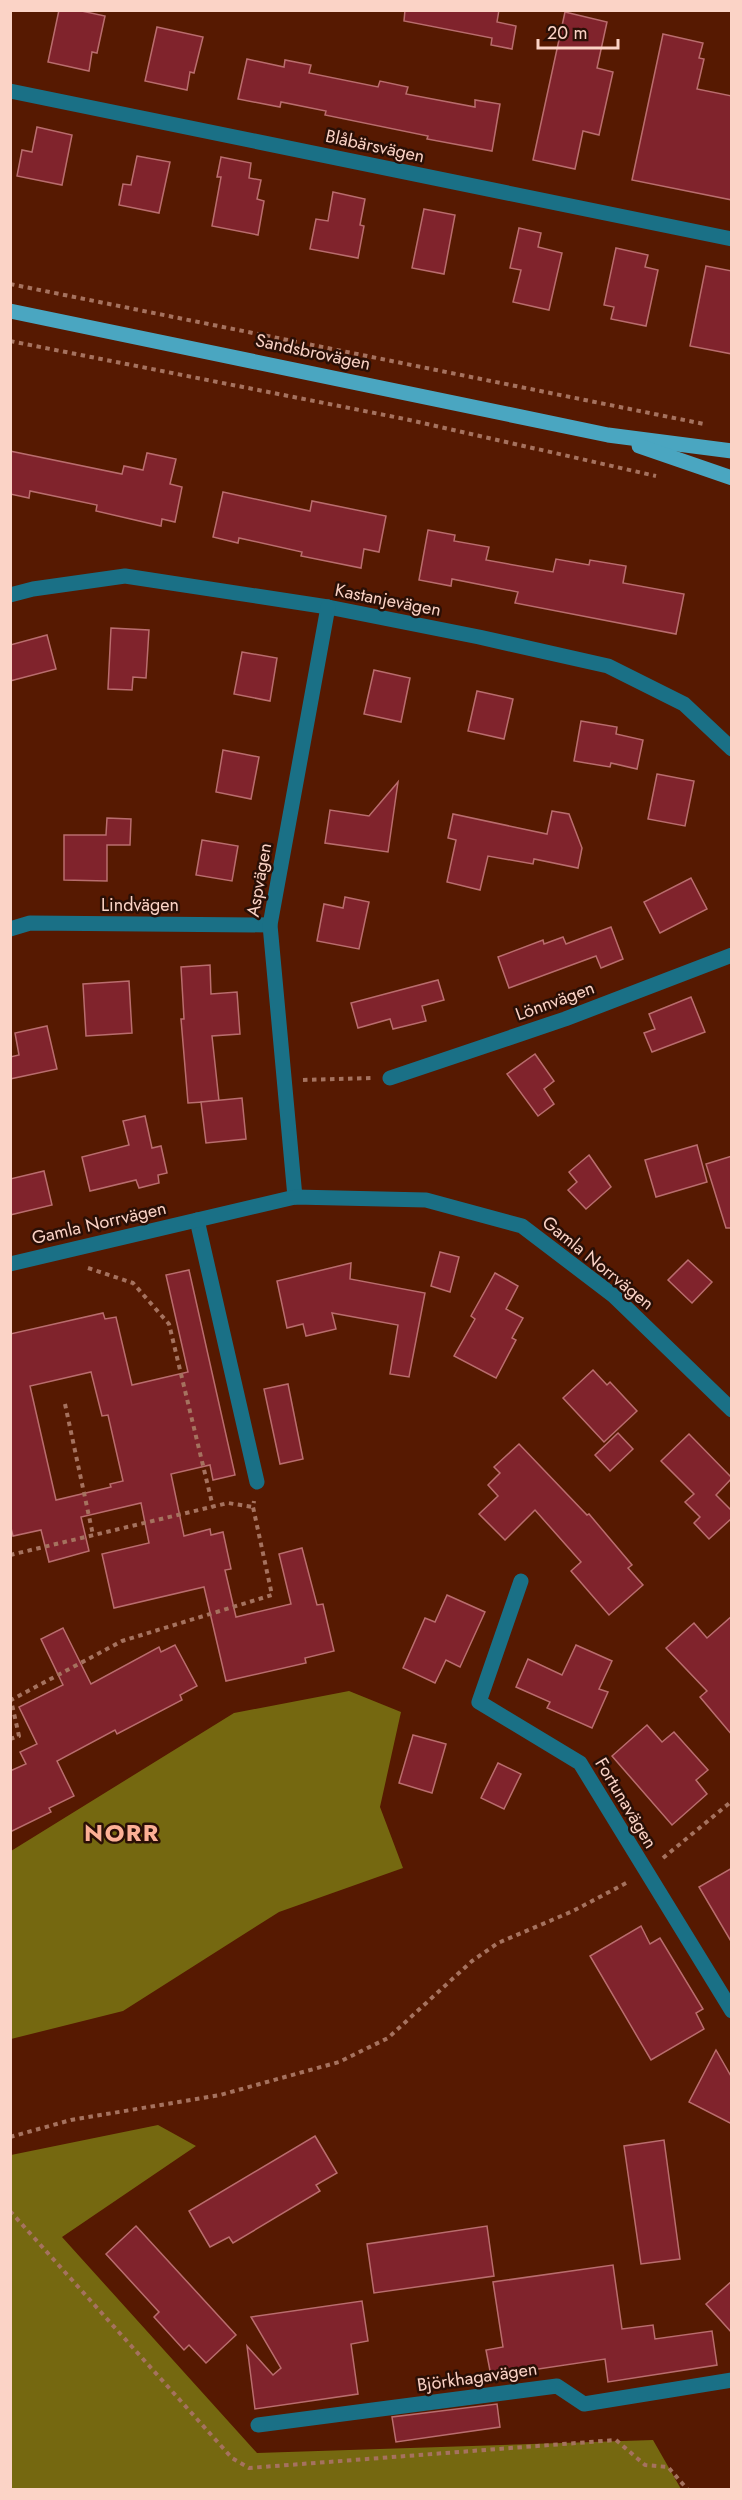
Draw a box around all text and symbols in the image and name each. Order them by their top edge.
scale bar [538,12,618,50]
text: 20 m [547,20,587,46]
street label: Blåbärsvägen [323,123,427,169]
street label: Sandsbrovägen [253,327,373,377]
street label: Kastanjevägen [333,577,443,623]
street label: Aspvägen [240,841,278,919]
street label: Lindvägen [101,892,179,918]
street label: Lönnvägen [512,975,598,1027]
street label: Gamla Norrvägen [29,1195,169,1251]
street label: Gamla Norrvägen [537,1210,659,1316]
street label: Fortunavägen [589,1753,663,1853]
district label: NORR [84,1815,160,1850]
street label: Björkhagavägen [415,2356,539,2398]

